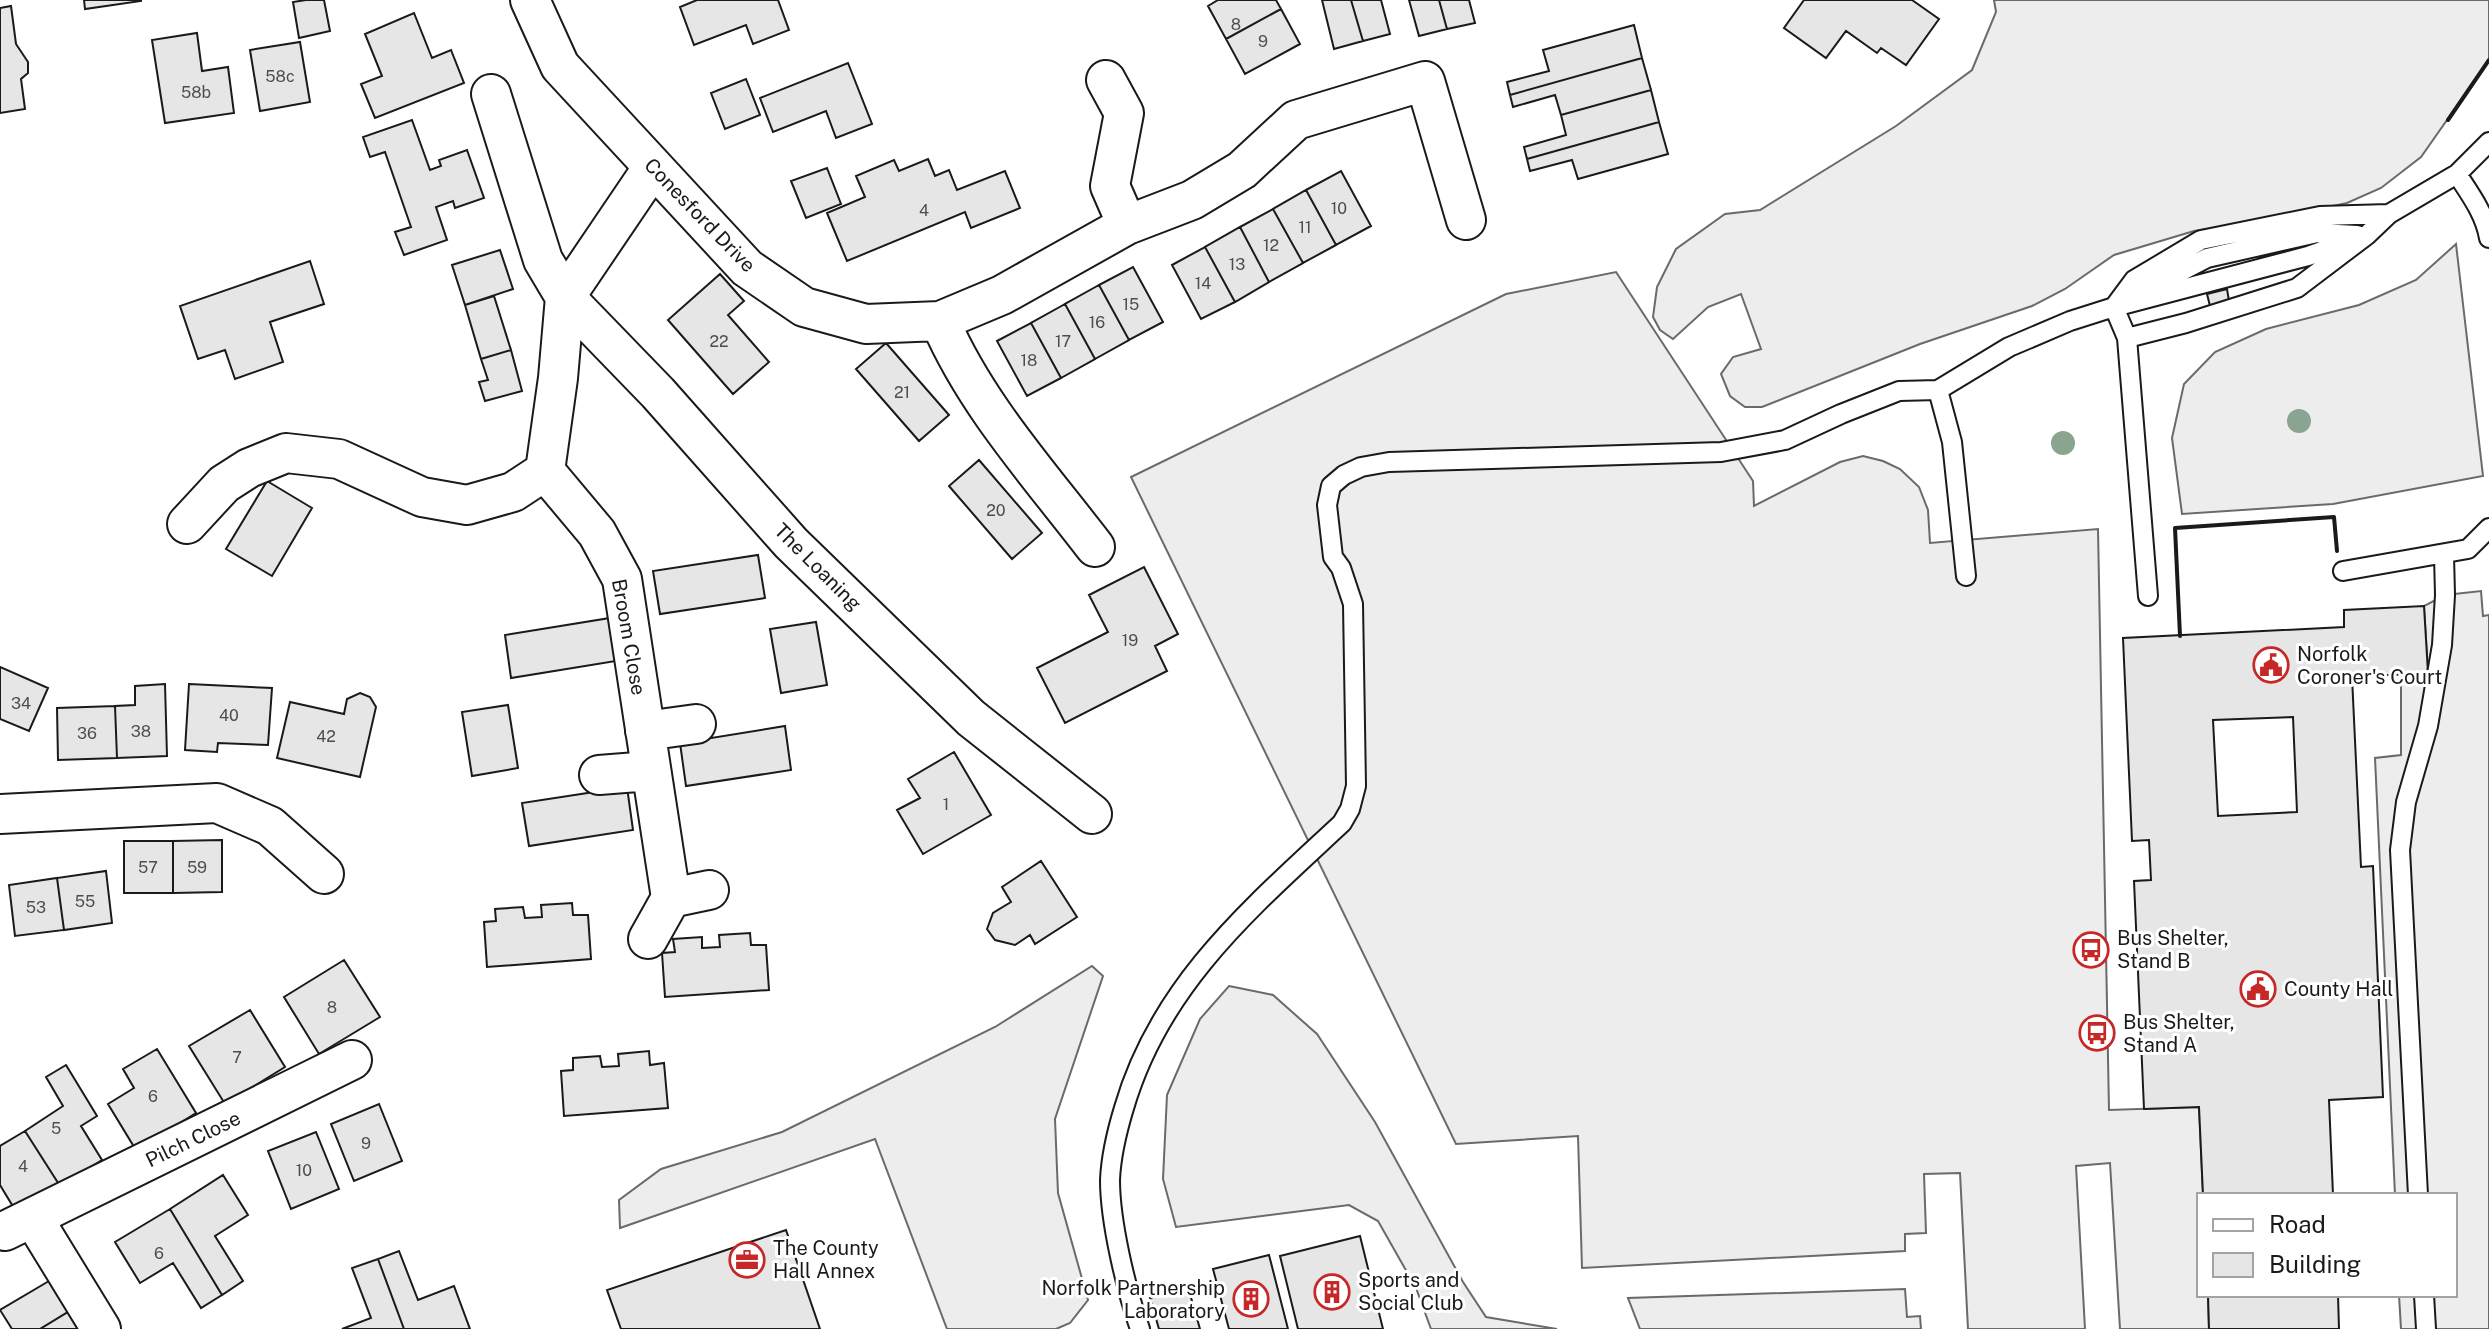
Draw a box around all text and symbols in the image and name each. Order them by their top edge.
house number: 8 [1231,15,1241,34]
house number: 9 [1258,32,1268,51]
house number: 58c [265,67,295,86]
house number: 58b [181,83,211,102]
street label: Conesford Drive [639,153,761,277]
house number: 10 [1331,199,1347,218]
house number: 4 [919,201,929,220]
house number: 11 [1298,218,1312,237]
house number: 12 [1263,236,1279,255]
house number: 13 [1229,255,1245,274]
house number: 14 [1195,274,1211,293]
house number: 15 [1123,295,1139,314]
house number: 16 [1089,313,1105,332]
house number: 22 [709,332,729,351]
house number: 17 [1055,332,1071,351]
house number: 18 [1021,351,1037,370]
house number: 21 [894,383,910,402]
house number: 20 [986,501,1006,520]
street label: The Loaning [769,518,867,616]
street label: Broom Close [607,577,651,697]
house number: 19 [1122,631,1138,650]
place label: Norfolk Coroner's Court [2297,642,2442,689]
public building icon: Norfolk Coroner's Court [2252,646,2290,684]
house number: 34 [11,694,31,713]
house number: 40 [219,706,239,725]
house number: 38 [131,722,151,741]
house number: 36 [77,724,97,743]
house number: 42 [316,727,336,746]
house number: 1 [943,795,949,814]
house number: 57 [138,858,158,877]
house number: 59 [187,858,207,877]
house number: 55 [75,892,95,911]
house number: 53 [26,898,46,917]
place label: Bus Shelter, Stand B [2117,926,2229,973]
bus stop icon: Bus Shelter, Stand B [2072,931,2110,969]
public building icon: County Hall [2239,970,2277,1008]
place label: County Hall [2284,977,2393,1001]
house number: 8 [327,998,337,1017]
place label: Bus Shelter, Stand A [2123,1010,2235,1057]
bus stop icon: Bus Shelter, Stand A [2078,1014,2116,1052]
house number: 7 [232,1048,242,1067]
house number: 6 [148,1087,158,1106]
street label: Pilch Close [142,1106,244,1172]
house number: 5 [51,1119,61,1138]
house number: 9 [361,1134,371,1153]
house number: 4 [18,1157,28,1176]
house number: 10 [296,1161,312,1180]
legend [2197,1193,2457,1297]
text: Road [2269,1210,2326,1238]
place label: The County Hall Annex [773,1236,879,1283]
office icon: The County Hall Annex [728,1241,766,1279]
house number: 6 [154,1244,164,1263]
text: Building [2269,1250,2361,1278]
place label: Sports and Social Club [1358,1268,1464,1315]
building icon: Sports and Social Club [1313,1273,1351,1311]
place label: Norfolk Partnership Laboratory [1041,1276,1225,1323]
building icon: Norfolk Partnership Laboratory [1232,1280,1270,1318]

